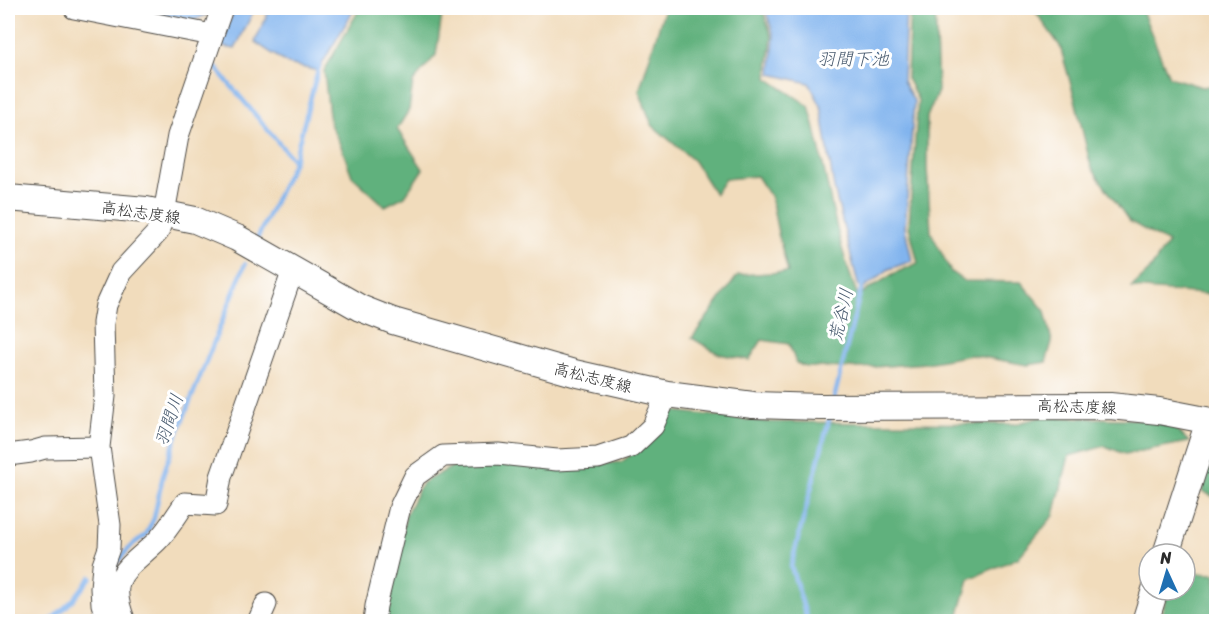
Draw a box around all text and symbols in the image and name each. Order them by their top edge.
water label: 羽間下池 [817,43,890,75]
street label: 高松志度線 [99,193,183,232]
water label: 荒谷川 [819,285,863,345]
street label: 高松志度線 [551,354,635,401]
water label: 羽間川 [145,389,193,451]
street label: 高松志度線 [1036,391,1117,422]
north arrow [1137,542,1197,602]
text: N [1158,543,1173,572]

